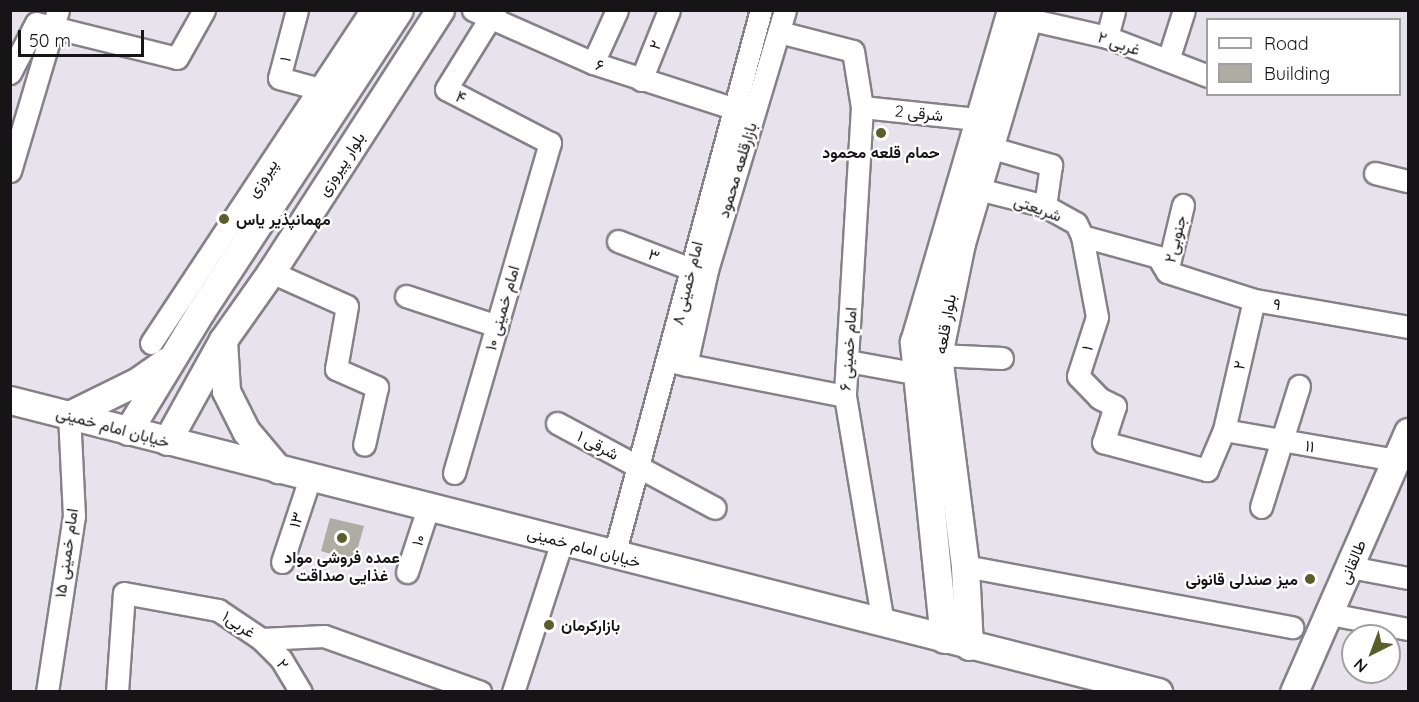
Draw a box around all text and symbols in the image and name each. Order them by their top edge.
scale bar [21,18,147,56]
legend [1206,18,1401,96]
street label: ۲ غربی [1095,27,1143,59]
text: 50 m [29,29,71,52]
text: Road [1264,32,1309,55]
street label: ۲ [645,38,665,52]
street label: ۱ [275,54,295,64]
street label: ۶ [593,55,607,75]
text: Building [1264,62,1330,85]
street label: ۴ [453,86,469,108]
street label: 2 شرقی [894,101,944,125]
street label: بازارقلعه محمود [713,120,761,220]
marker: حمام قلعه محمود [874,126,888,140]
street label: بلوار پیروزی [313,129,369,199]
place label: حمام قلعه محمود [822,142,940,162]
street label: پیروزی [243,155,281,201]
street label: شریعتی [1012,191,1064,225]
place label: مهمانپذیر یاس [236,209,331,229]
marker: مهمانپذیر یاس [217,212,231,226]
street label: جنوبی۲ [1160,213,1190,265]
street label: امام خمینی ۸ [667,239,707,327]
street label: ۳ [646,244,662,266]
street label: امام خمینی ۱۰ [481,263,523,353]
street label: بلوار قلعه [930,293,960,355]
street label: ۹ [1272,294,1282,314]
street label: امام خمینی ۶ [835,306,861,392]
street label: ۱ [1077,343,1097,353]
street label: ۲ [1229,359,1249,371]
street label: خیابان امام خمینی [54,403,172,451]
street label: ۱ شرقی [574,426,622,464]
street label: ۱۱ [1304,436,1316,456]
street label: امام خمینی ۱۵ [50,507,82,599]
street label: ۱۳ [285,510,307,530]
street label: خیابان امام خمینی [525,523,643,571]
marker: عمده فروشی مواد غذایی صداقت [335,531,349,545]
street label: ۱۰ [407,532,429,548]
street label: طالقانی [1334,537,1370,587]
place label: عمده فروشی مواد غذایی صداقت [284,547,400,585]
place label: میز صندلی قانونی [1186,569,1298,589]
marker: میز صندلی قانونی [1303,572,1317,586]
street label: غربی۱ [219,606,259,642]
place label: بازارکرمان [561,615,620,635]
marker: بازارکرمان [542,618,556,632]
north arrow [1341,624,1401,684]
street label: ۲ [273,655,293,673]
text: N [1349,655,1371,677]

